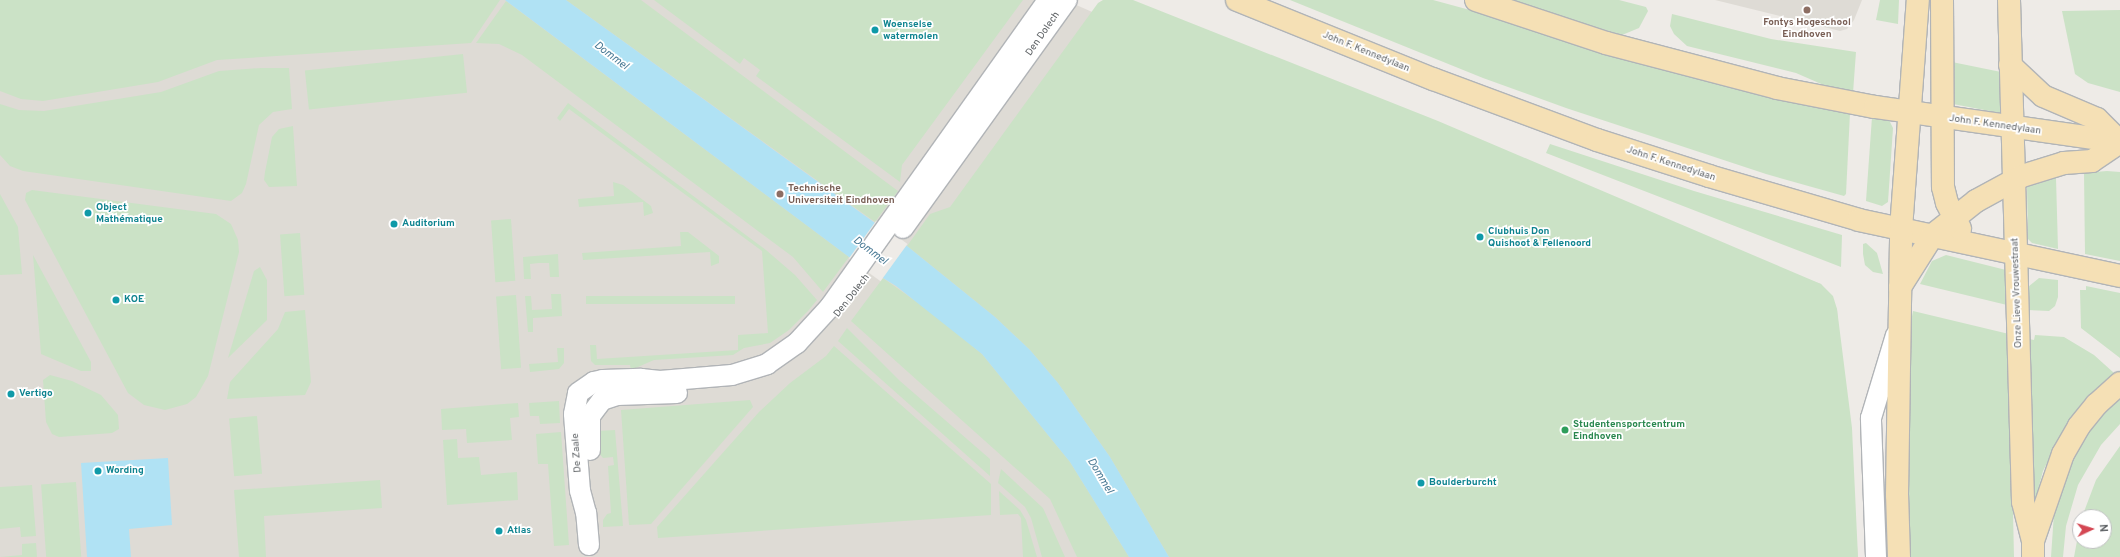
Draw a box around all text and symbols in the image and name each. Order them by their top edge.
marker: Fontys Hogeschool Eindhoven [1802,5,1812,15]
street label: Den Dolech [1023,10,1063,58]
place label: Fontys Hogeschool Eindhoven [1763,16,1851,40]
place label: Woenselse watermolen [883,18,938,42]
marker: Woenselse watermolen [870,25,880,35]
street label: John F. Kennedylaan [1321,29,1411,75]
water label: Dommel [591,39,631,73]
street label: John F. Kennedylaan [1948,113,2042,137]
street label: John F. Kennedylaan [1625,144,1717,184]
place label: Technische Universiteit Eindhoven [788,182,895,206]
marker: Technische Universiteit Eindhoven [775,189,785,199]
place label: Object Mathématique [96,201,163,224]
marker: Object Mathématique [83,208,93,218]
place label: Auditorium [402,218,455,230]
marker: Auditorium [389,219,399,229]
place label: Clubhuis Don Quishoot & Fellenoord [1488,225,1591,248]
marker: Clubhuis Don Quishoot & Fellenoord [1475,232,1485,242]
water label: Dommel [850,234,890,268]
street label: Onze Lieve Vrouwestraat [2009,237,2025,349]
street label: Den Dolech [831,272,873,320]
place label: KOE [124,294,144,306]
marker: KOE [111,295,121,305]
place label: Vertigo [19,388,53,400]
marker: Vertigo [6,389,16,399]
place label: Studentensportcentrum Eindhoven [1573,418,1685,442]
marker: Studentensportcentrum Eindhoven [1560,425,1570,435]
street label: De Zaale [570,433,584,473]
water label: Dommel [1084,456,1116,496]
place label: Wording [106,465,144,477]
marker: Wording [93,466,103,476]
place label: Boulderburcht [1429,477,1497,489]
marker: Boulderburcht [1416,478,1426,488]
north arrow [2072,509,2112,549]
text: N [2096,524,2110,533]
place label: Atlas [507,525,531,537]
marker: Atlas [494,526,504,536]

